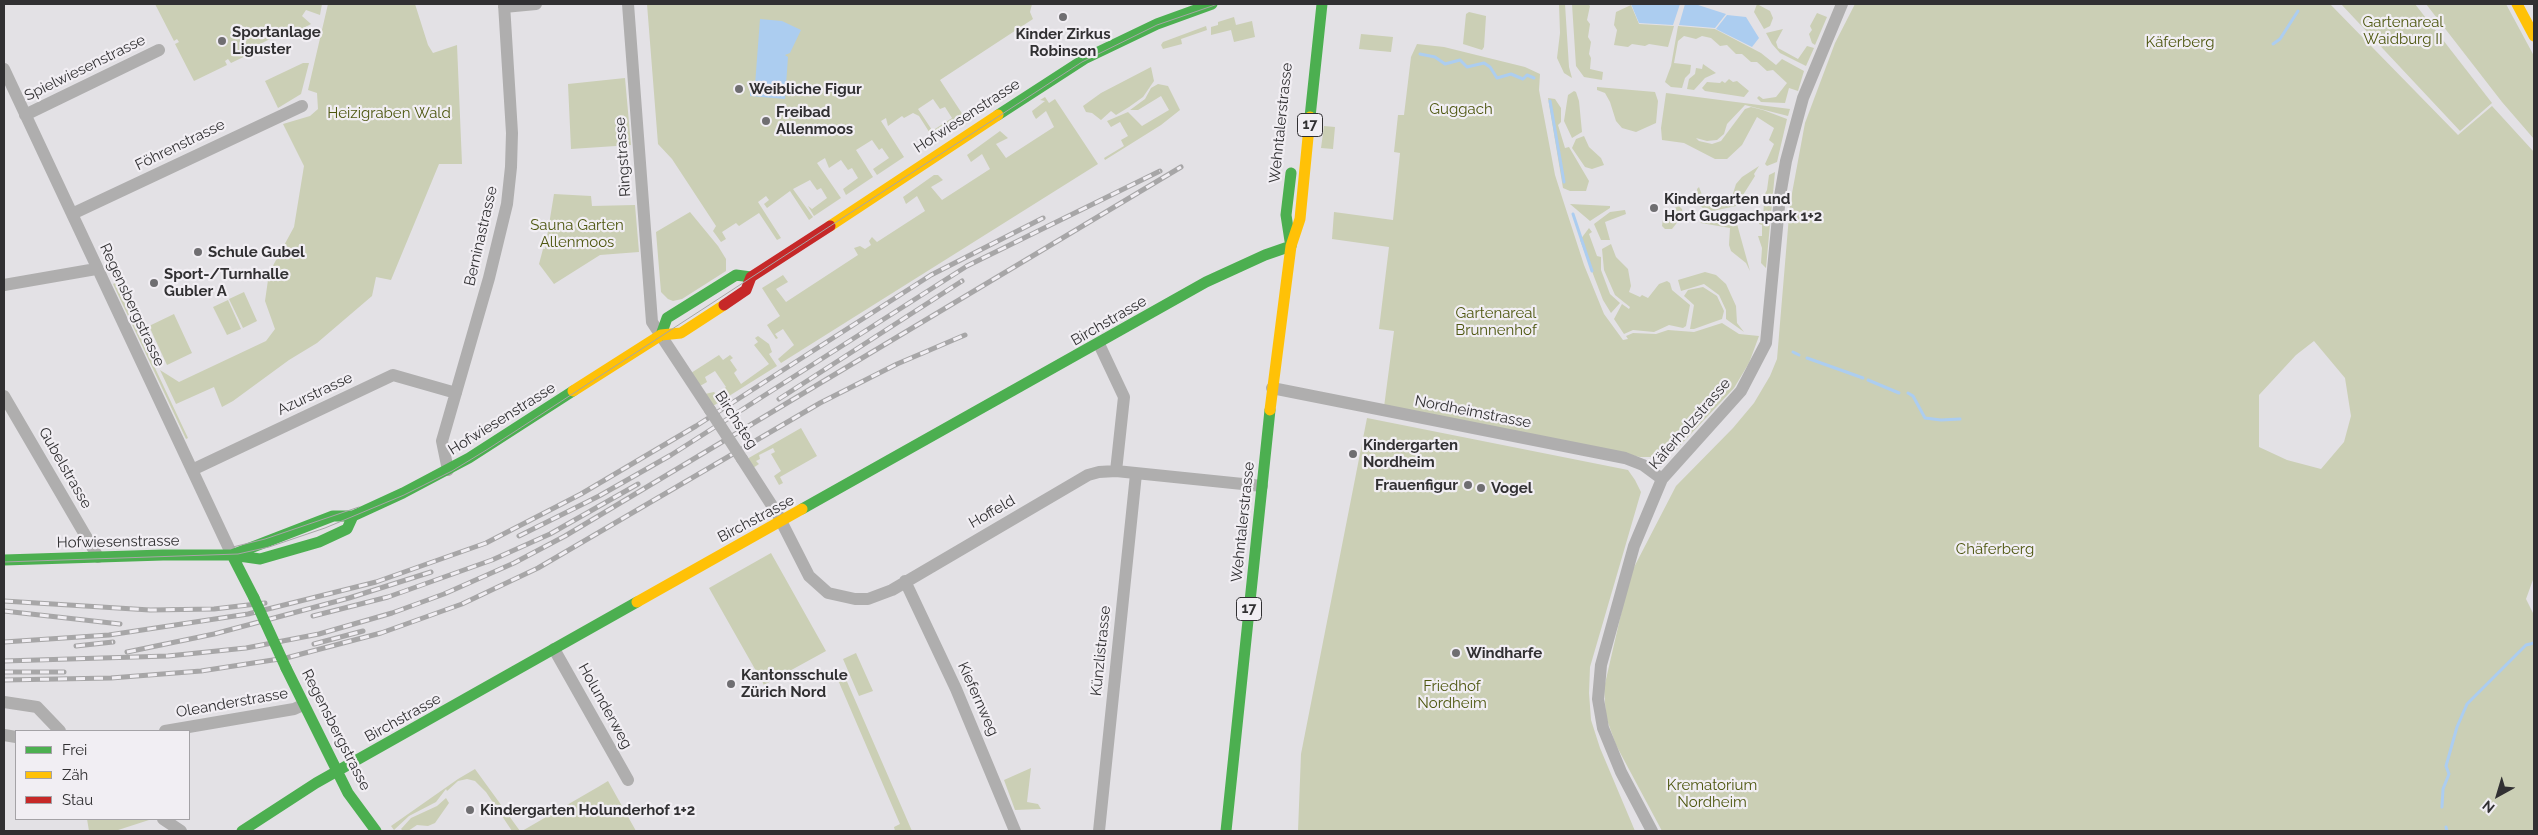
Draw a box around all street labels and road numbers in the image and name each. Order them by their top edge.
street label: Spielwiesenstrasse [22,31,148,105]
street label: Wehntalerstrasse [1266,62,1296,184]
street label: Hofwiesenstrasse [911,75,1023,157]
road number: 17 [1298,114,1322,136]
street label: Föhrenstrasse [132,116,228,174]
street label: Ringstrasse [611,116,635,198]
street label: Berninastrasse [461,184,501,288]
street label: Regensbergstrasse [96,241,168,369]
street label: Birchstrasse [1068,292,1150,350]
street label: Azurstrasse [275,369,355,419]
street label: Käferholzstrasse [1646,375,1734,473]
street label: Hofwiesenstrasse [445,379,559,459]
street label: Birchsteg [711,388,761,452]
street label: Nordheimstrasse [1413,392,1533,432]
street label: Gubelstrasse [35,424,95,512]
street label: Wehntalerstrasse [1228,461,1258,583]
street label: Birchstrasse [715,491,797,547]
street label: Hoffeld [966,492,1018,532]
street label: Hofwiesenstrasse [56,532,180,552]
road number: 17 [1236,598,1262,620]
street label: Künzlistrasse [1087,605,1115,697]
street label: Kiefernweg [954,659,1002,739]
street label: Holunderweg [574,660,636,752]
street label: Regensbergstrasse [298,666,374,794]
street label: Oleanderstrasse [175,684,289,722]
street label: Birchstrasse [362,690,444,746]

